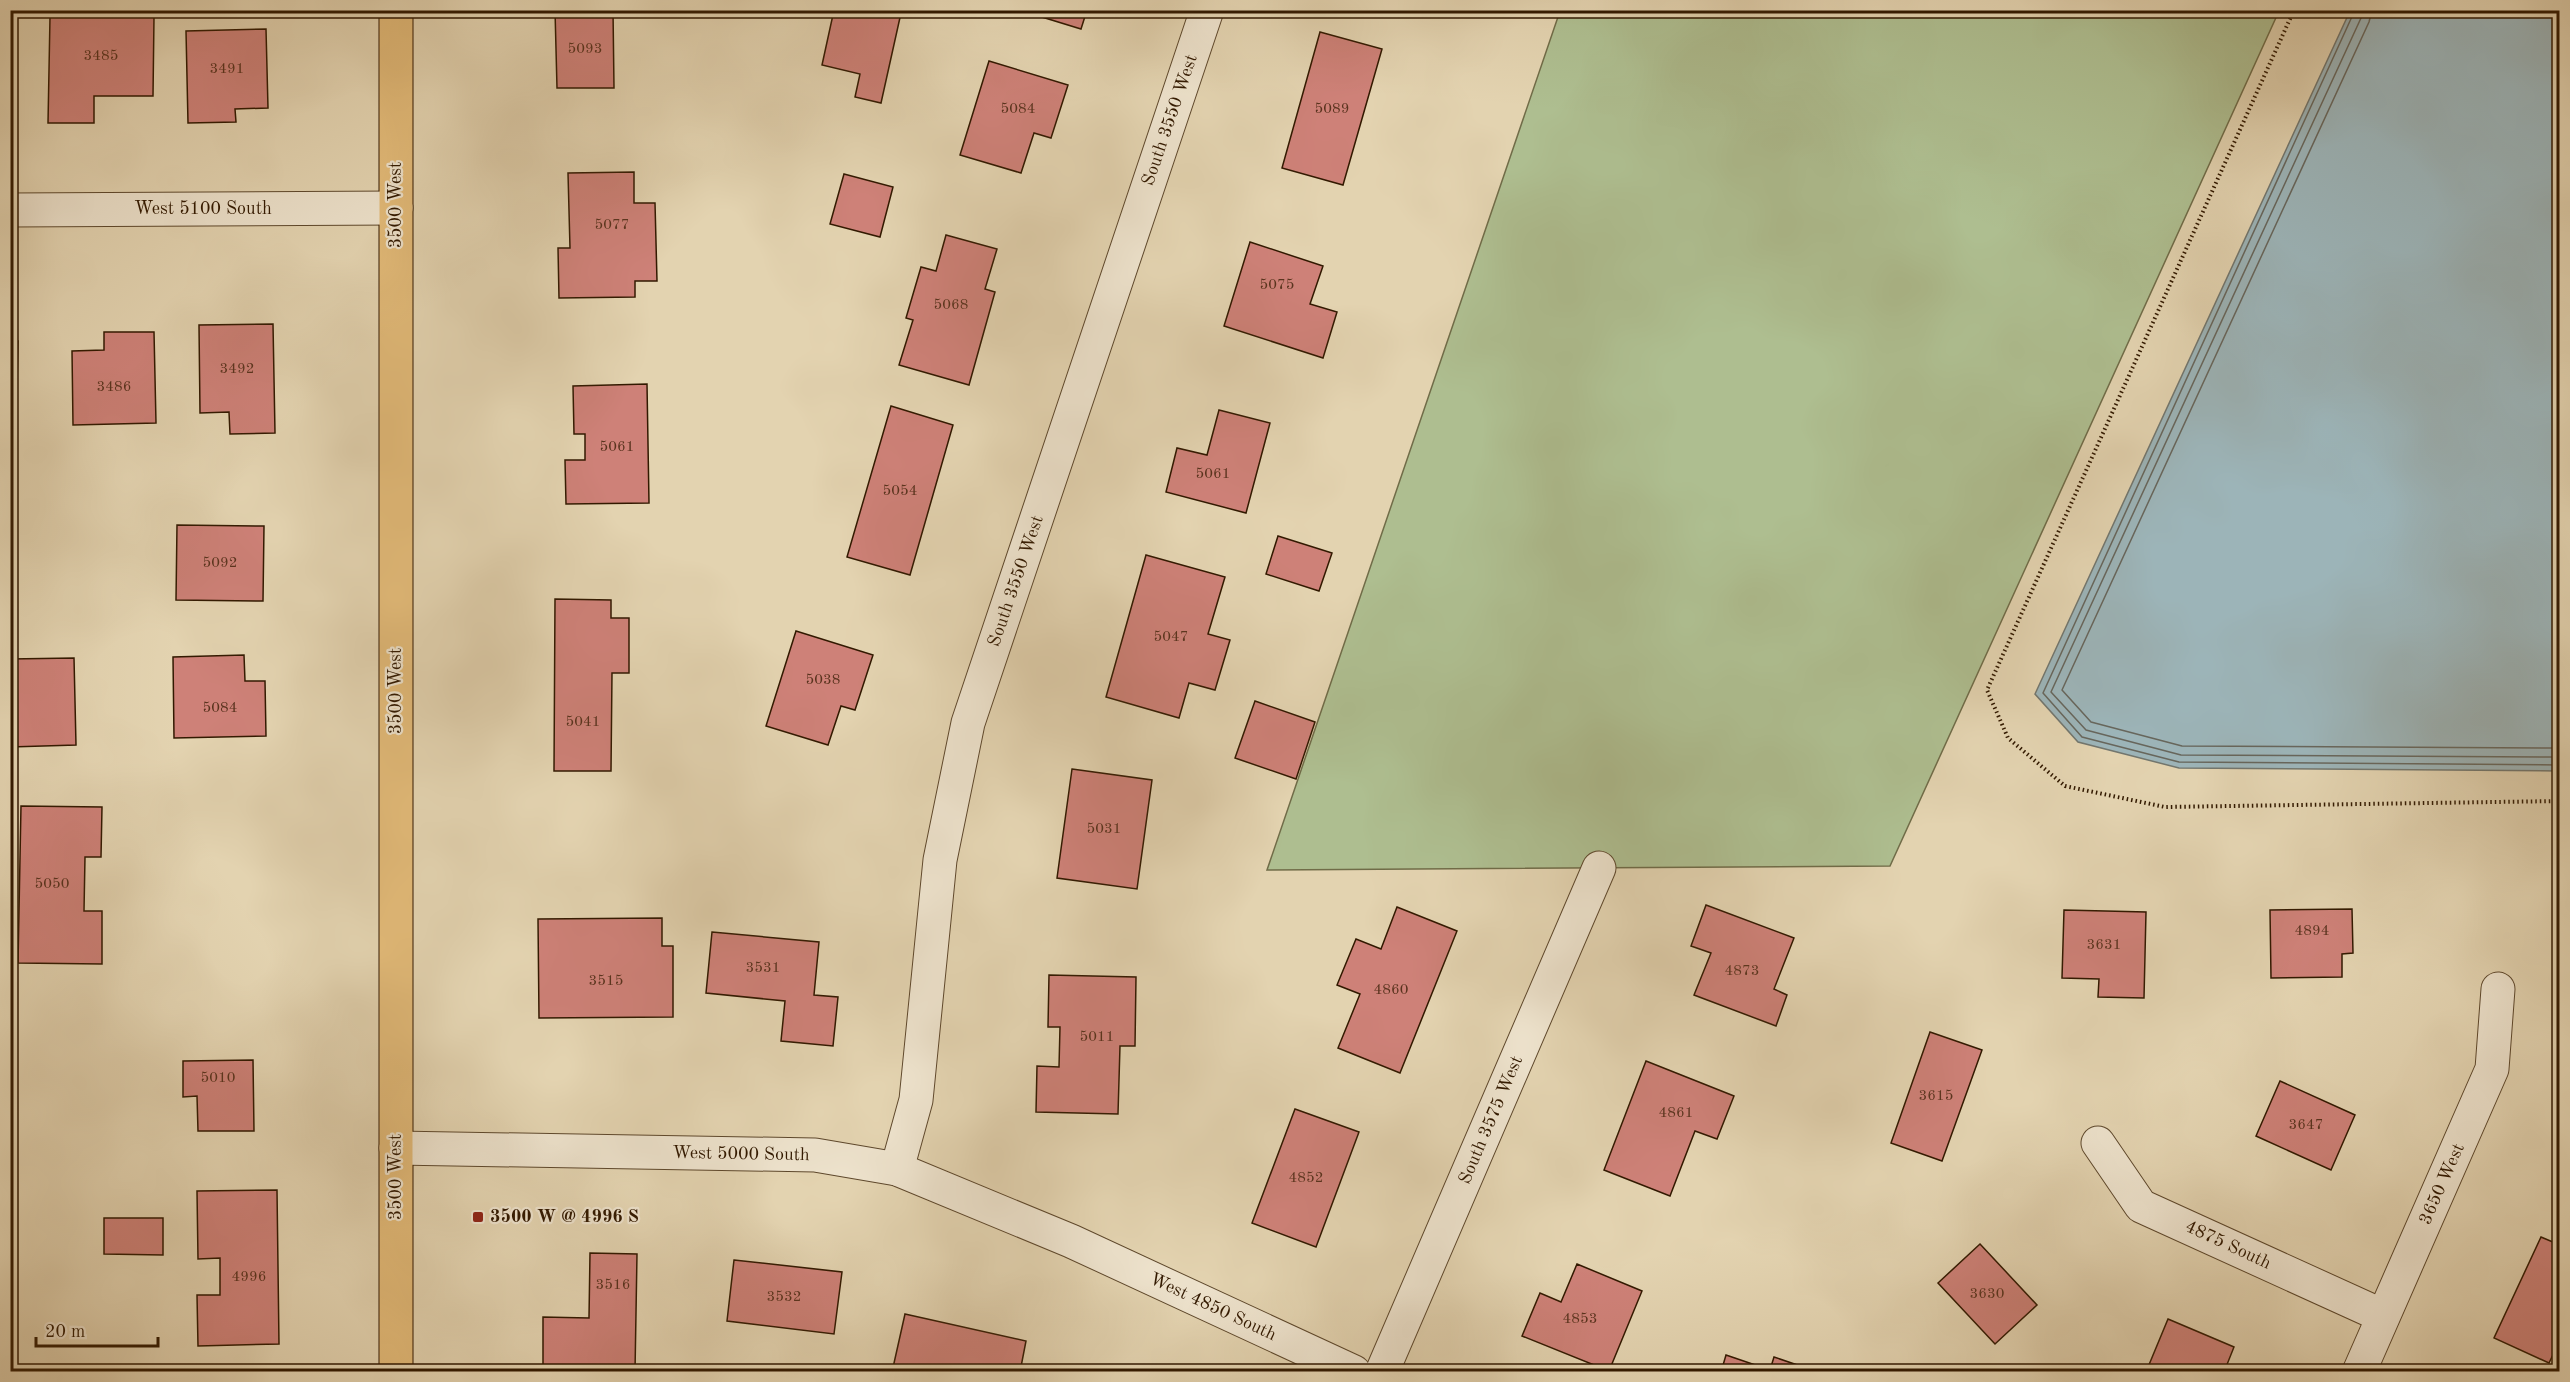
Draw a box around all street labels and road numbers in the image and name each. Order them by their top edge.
street label: South 3550 West [1139,52,1201,188]
street label: 3500 West [387,162,405,248]
street label: West 5100 South [134,200,272,218]
street label: South 3550 West [985,513,1047,649]
street label: 3500 West [387,648,405,734]
street label: South 3575 West [1456,1053,1526,1187]
street label: 3500 West [387,1134,405,1220]
street label: 3650 West [2416,1141,2468,1227]
street label: West 5000 South [672,1144,810,1164]
street label: 4875 South [2182,1217,2274,1273]
street label: West 4850 South [1147,1270,1279,1344]

